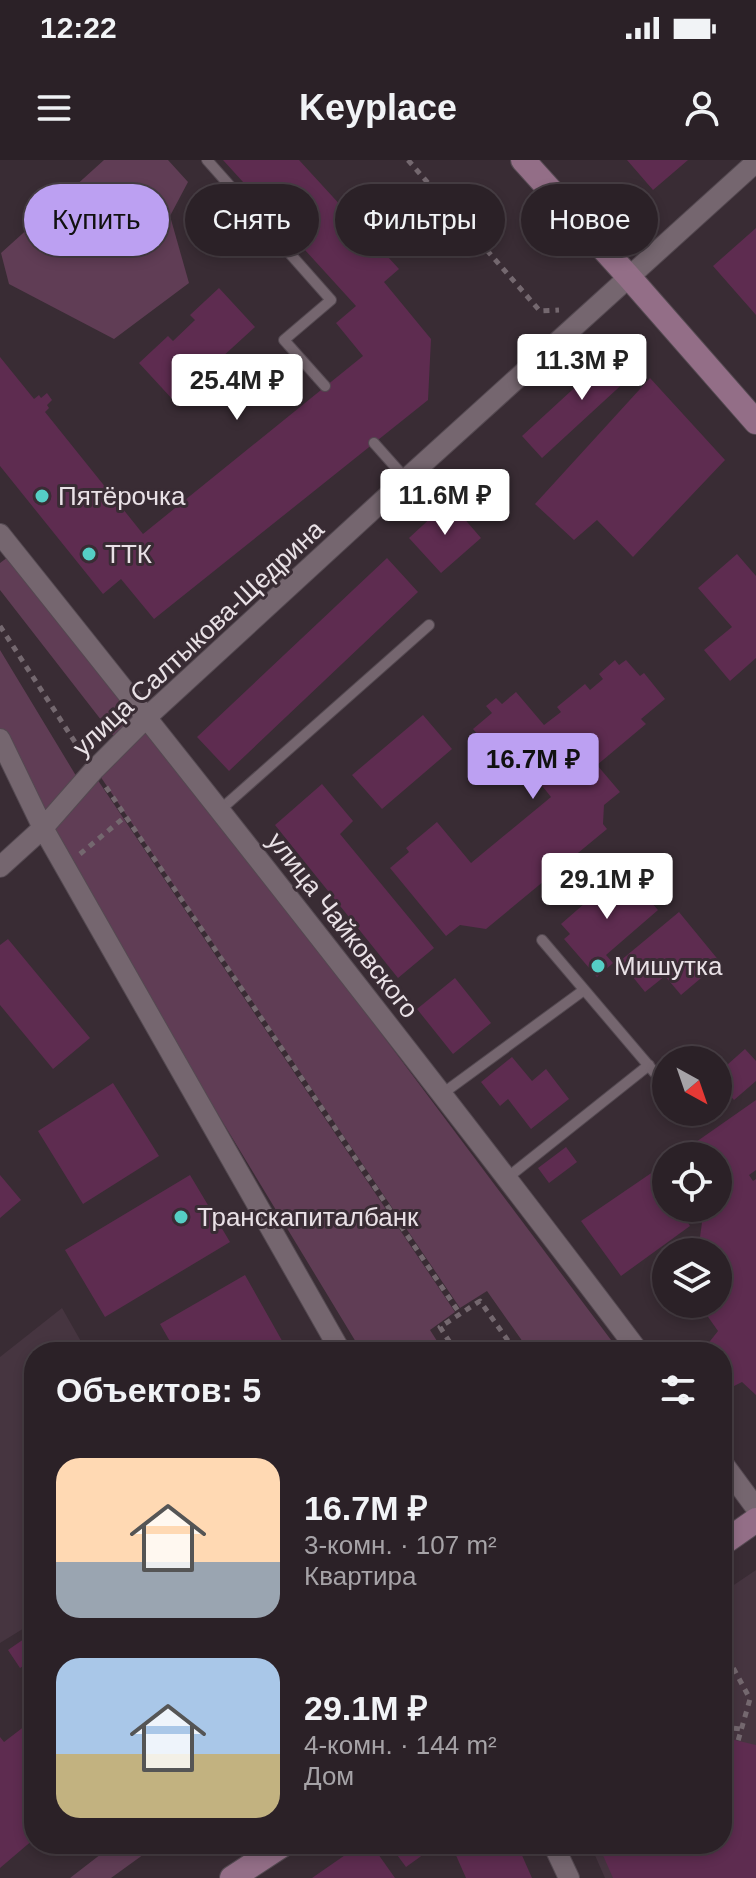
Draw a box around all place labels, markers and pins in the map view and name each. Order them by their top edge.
pin: 11.3M ₽ [508,334,656,402]
pin: 25.4M ₽ [163,354,311,422]
pin: 11.6M ₽ [371,469,519,537]
place label: Пятёрочка [58,481,186,511]
marker: Пятёрочка [33,487,51,505]
place label: ТТК [105,539,152,569]
marker: ТТК [80,545,98,563]
pin: 16.7M ₽ [459,733,607,801]
pin: 29.1M ₽ [533,853,681,921]
place label: Мишутка [614,951,723,981]
marker: Мишутка [589,957,607,975]
place label: Транскапиталбанк [197,1202,419,1232]
marker: Транскапиталбанк [172,1208,190,1226]

